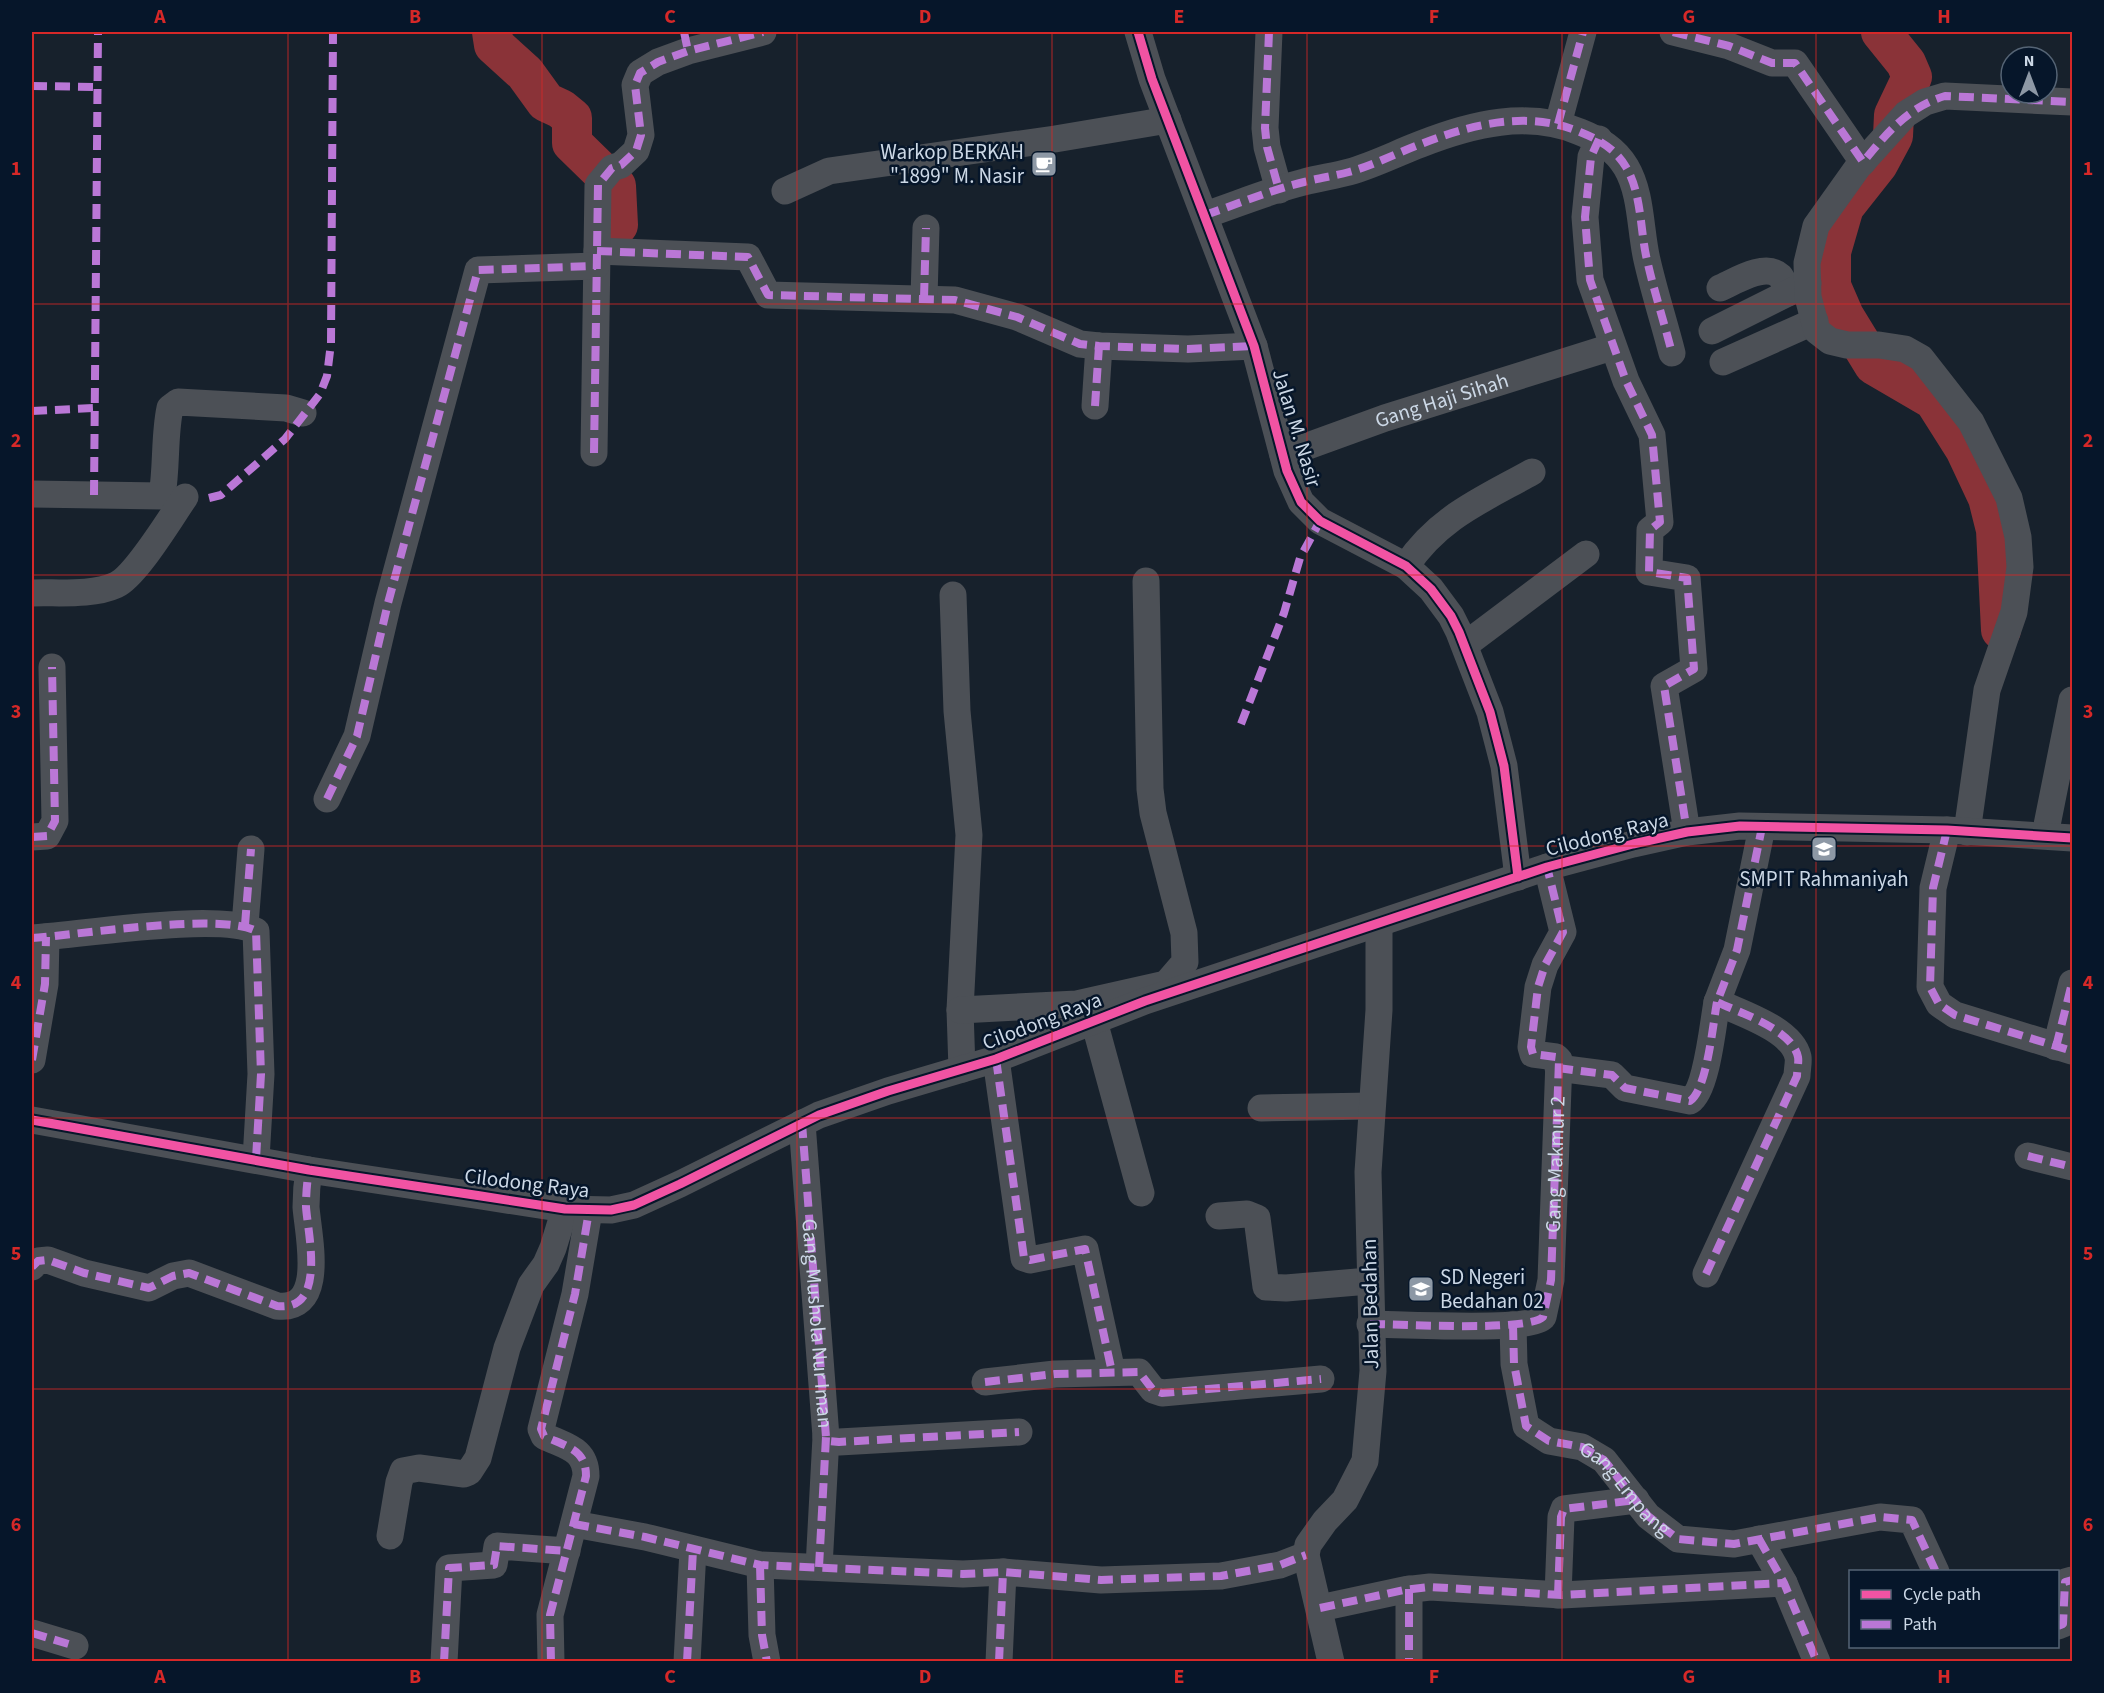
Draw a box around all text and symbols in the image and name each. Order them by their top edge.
text: A [153,3,166,31]
text: B [409,3,421,31]
text: C [664,3,676,31]
text: D [919,3,931,31]
text: E [1174,3,1184,31]
text: F [1429,3,1439,31]
text: G [1683,3,1695,31]
text: H [1937,3,1951,31]
north arrow [1999,45,2059,105]
text: N [2024,50,2034,72]
place label: Warkop BERKAH "1899" M. Nasir [880,137,1025,191]
cafe icon: Warkop BERKAH "1899" M. Nasir [1029,149,1059,179]
text: 1 [11,155,21,183]
text: 1 [2083,155,2093,183]
street label: Jalan M. Nasir [1265,365,1329,492]
street label: Gang Haji Sihah [1371,365,1512,435]
text: 2 [11,427,21,455]
text: 2 [2083,427,2093,455]
text: 3 [11,698,21,726]
text: 3 [2083,698,2093,726]
street label: Cilodong Raya [1542,804,1672,864]
school or university icon: SMPIT Rahmaniyah [1809,834,1839,864]
place label: SMPIT Rahmaniyah [1739,864,1909,894]
text: 4 [11,969,22,997]
text: 4 [2083,969,2094,997]
street label: Cilodong Raya [978,984,1106,1058]
street label: Gang Makmur 2 [1538,1095,1573,1233]
street label: Cilodong Raya [463,1160,591,1206]
street label: Gang Mushola Nur Iman [794,1218,840,1429]
street label: Jalan Bedahan [1354,1238,1386,1370]
text: 5 [11,1240,21,1268]
text: 5 [2083,1240,2093,1268]
place label: SD Negeri Bedahan 02 [1440,1262,1544,1316]
school or university icon: SD Negeri Bedahan 02 [1406,1274,1436,1304]
street label: Gang Empang [1574,1434,1678,1544]
text: 6 [11,1511,21,1539]
text: 6 [2083,1511,2093,1539]
legend [1849,1570,2059,1648]
text: Cycle path [1903,1582,1981,1607]
text: Path [1903,1612,1937,1637]
text: A [153,1663,166,1691]
text: B [409,1663,421,1691]
text: C [664,1663,676,1691]
text: D [919,1663,931,1691]
text: E [1174,1663,1184,1691]
text: F [1429,1663,1439,1691]
text: G [1683,1663,1695,1691]
text: H [1937,1663,1951,1691]

